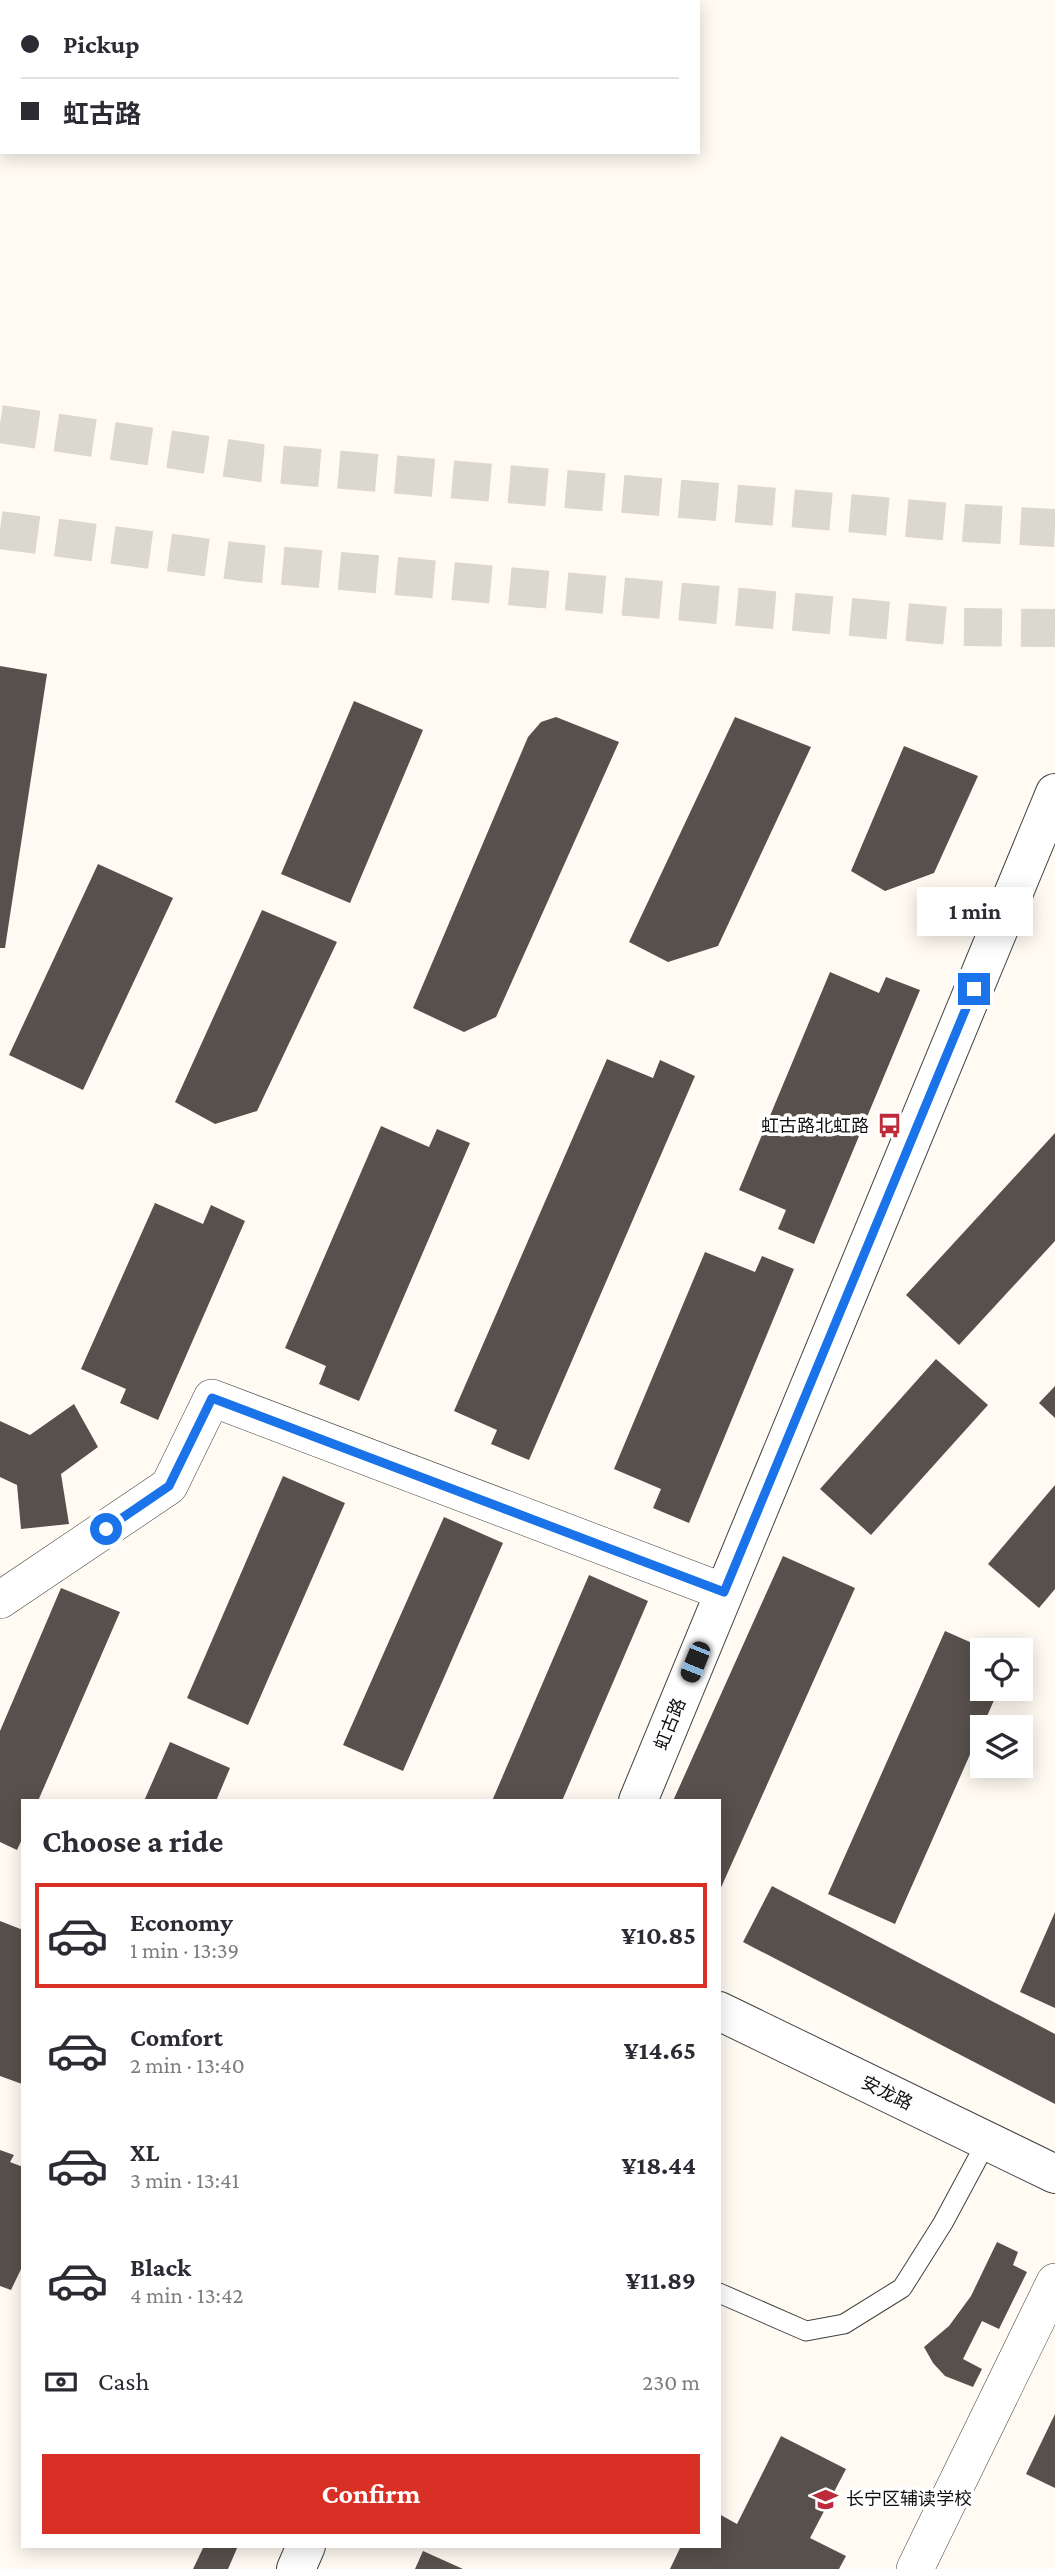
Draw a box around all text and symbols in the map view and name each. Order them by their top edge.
text: Pickup [63,30,140,59]
text: 虹古路 [63,100,141,129]
callout: 1 min [916,888,1032,936]
text: 1 min [949,898,1001,924]
route end [958,973,990,1005]
bus stop icon: 虹古路北虹路 [875,1112,903,1140]
place label: 虹古路北虹路 [761,1116,869,1136]
route start [90,1513,122,1545]
map controls [970,1638,1033,1778]
button: locate [970,1638,1033,1701]
car [678,1639,713,1685]
street label: 虹古路 [651,1695,689,1753]
button: layers [970,1715,1033,1778]
text: Choose a ride [42,1823,223,1859]
icon: car [46,1904,109,1967]
text: Economy [130,1908,233,1937]
text: ¥10.85 [621,1921,696,1950]
text: 1 min · 13:39 [130,1937,239,1963]
icon: car [46,2019,109,2082]
text: Comfort [130,2023,223,2052]
text: ¥14.65 [624,2036,696,2065]
text: 2 min · 13:40 [130,2052,245,2078]
street label: 安龙路 [858,2072,916,2114]
icon: car [46,2134,109,2197]
text: XL [130,2138,159,2167]
text: ¥18.44 [622,2151,696,2180]
text: 3 min · 13:41 [130,2167,239,2193]
icon: car [46,2249,109,2312]
text: Black [130,2253,191,2282]
text: ¥11.89 [625,2266,696,2295]
text: 4 min · 13:42 [130,2282,243,2308]
icon: cash [42,2363,80,2401]
text: Cash [98,2367,149,2396]
text: 230 m [642,2369,700,2395]
button: Confirm [42,2454,700,2534]
school or university icon: 长宁区辅读学校 [812,2485,840,2513]
place label: 长宁区辅读学校 [846,2489,972,2509]

